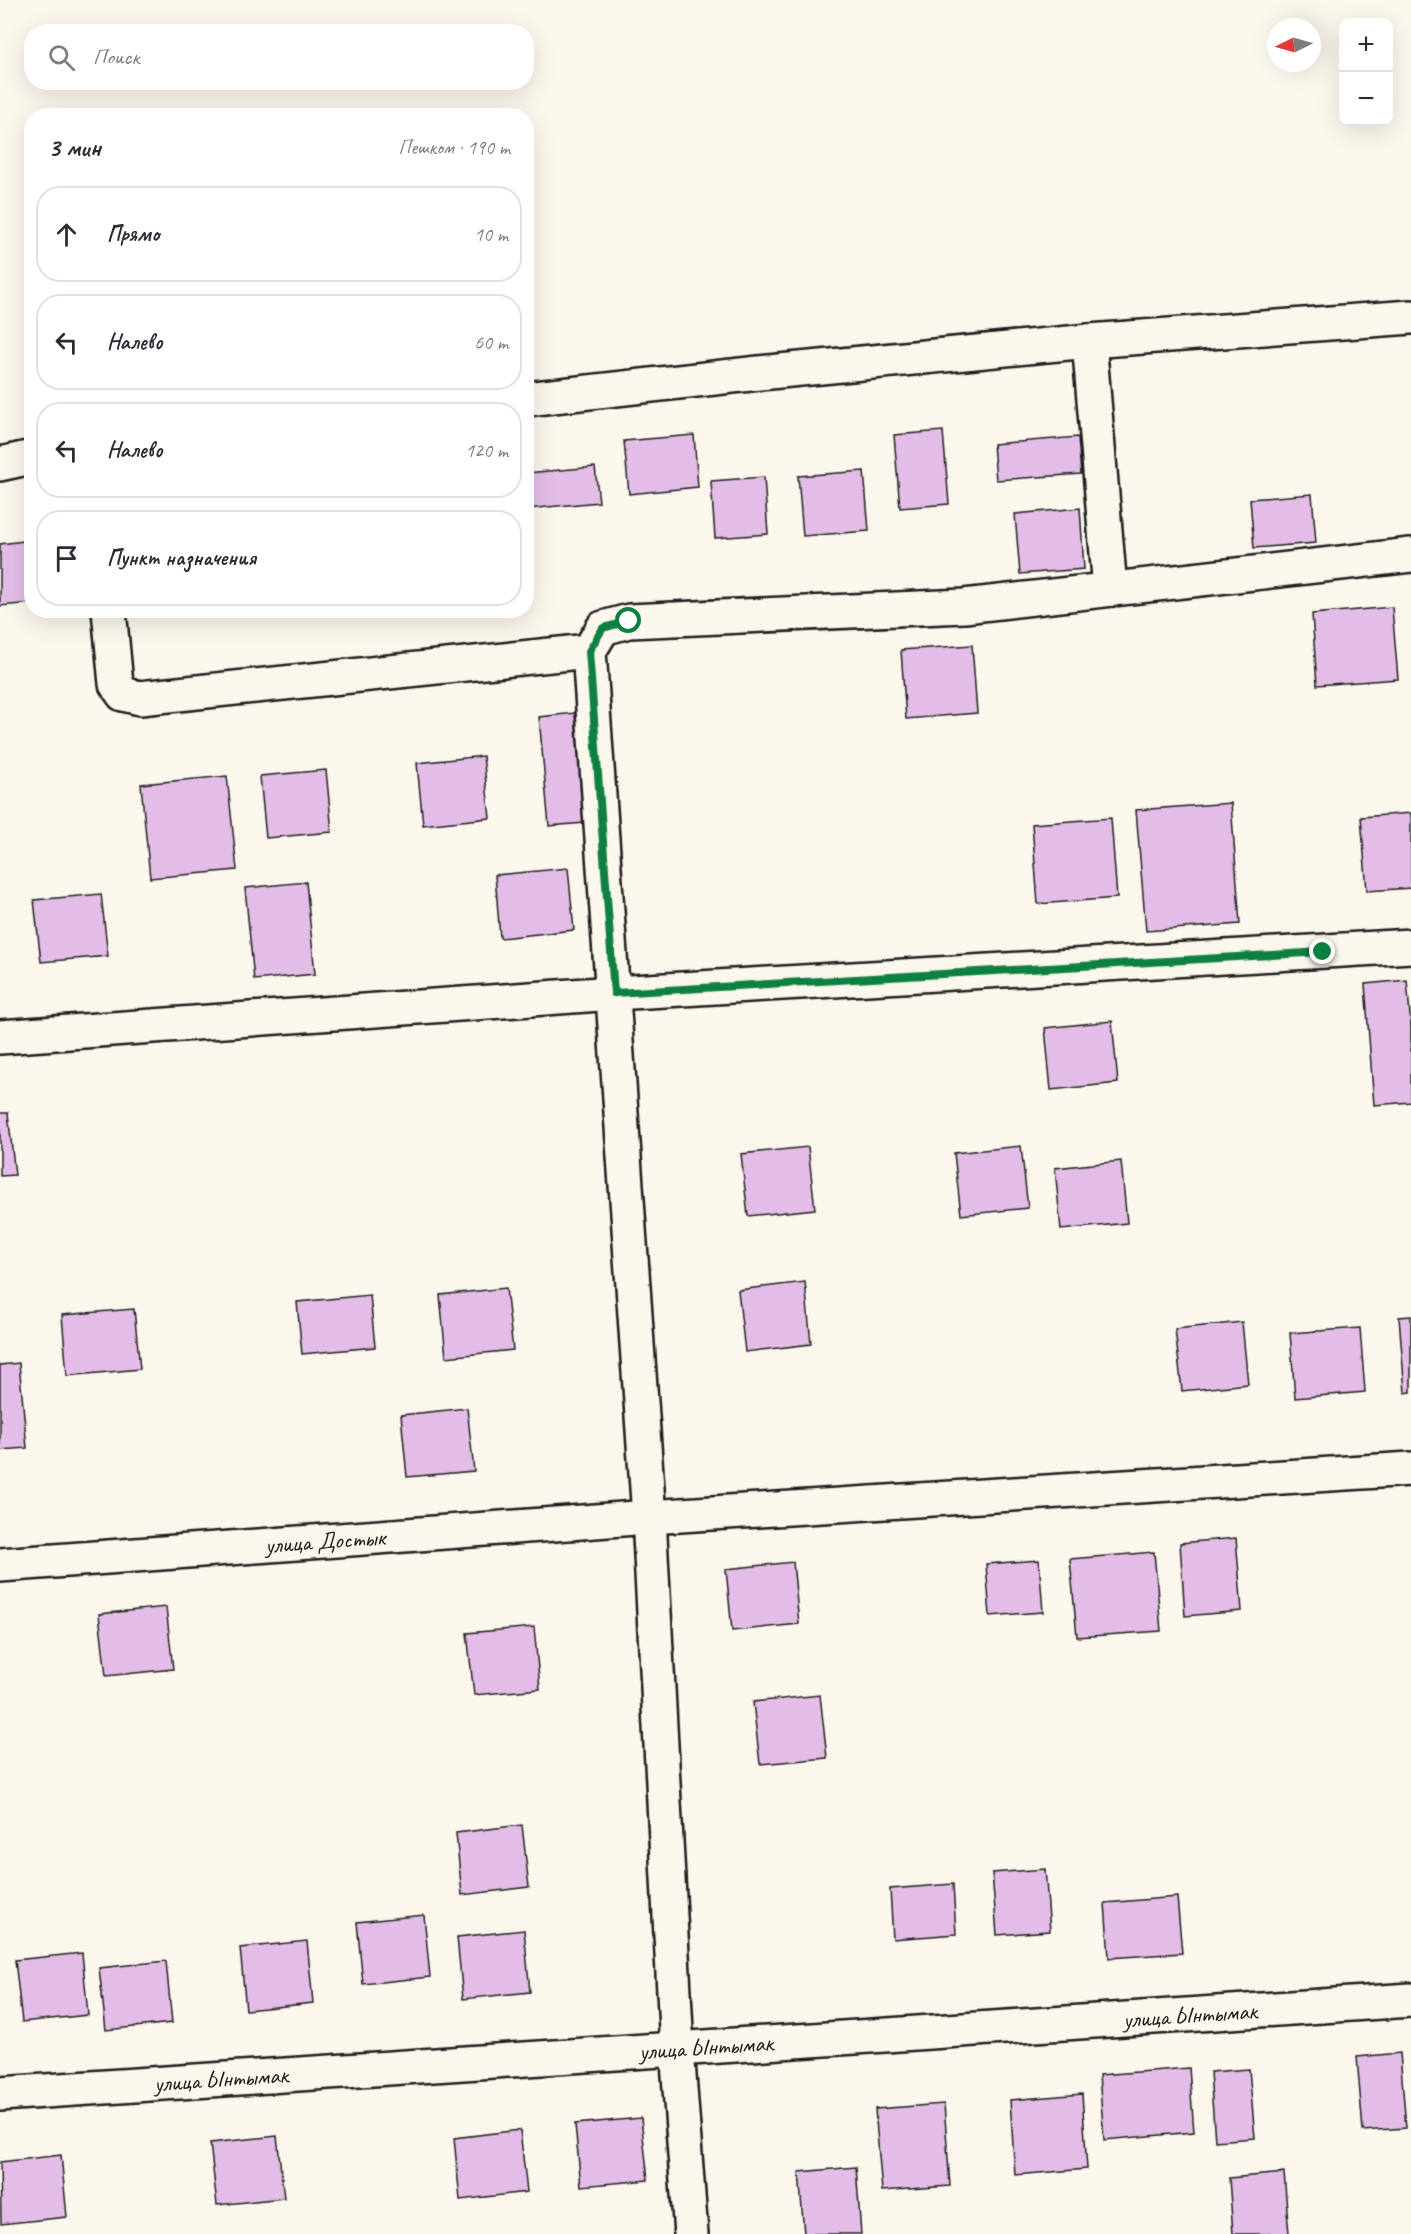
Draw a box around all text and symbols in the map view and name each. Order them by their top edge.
north arrow [1267,18,1321,72]
map controls [1339,18,1393,126]
button: + [1339,18,1393,72]
search box [24,24,534,90]
icon: search [45,41,78,74]
text: Поиск [93,43,139,71]
button: − [1339,72,1393,126]
text: 3 мин [48,131,101,164]
text: Пешком · 190 m [398,135,510,160]
icon: ahead [50,218,83,251]
text: Прямо [107,220,159,248]
text: 10 m [474,222,508,247]
icon: left [50,326,83,359]
text: Налево [107,328,163,356]
text: 60 m [474,330,508,355]
icon: left [50,434,83,467]
text: Налево [107,436,163,464]
text: 120 m [465,438,508,463]
icon: arrive [50,542,83,575]
text: Пункт назначения [107,544,256,572]
route start [615,607,641,633]
route end [1309,938,1335,964]
street label: улица Достык [262,1522,388,1560]
street label: улица Ынтымак [1120,1995,1260,2035]
street label: улица Ынтымак [636,2027,776,2067]
street label: улица Ынтымак [151,2059,291,2099]

